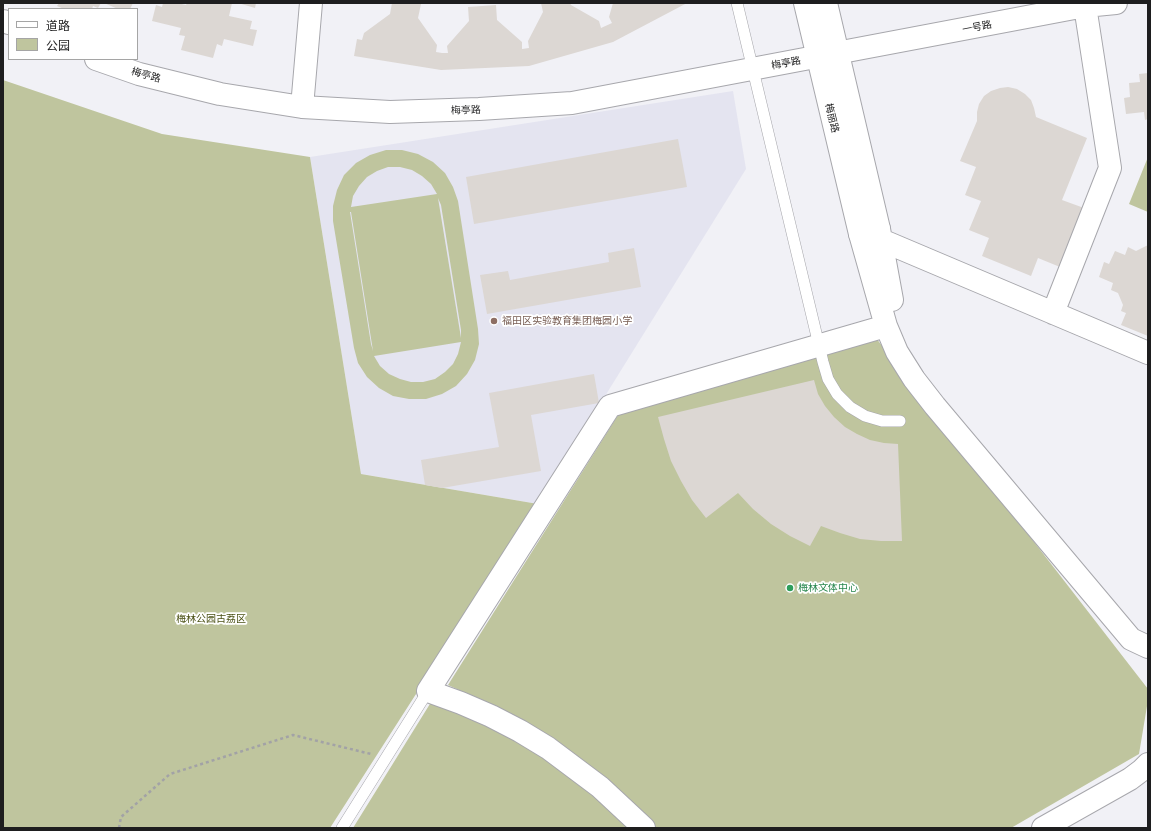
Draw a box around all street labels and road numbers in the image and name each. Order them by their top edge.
street label: 一号路 [961,18,993,36]
street label: 梅亭路 [770,54,802,72]
street label: 梅亭路 [130,65,162,85]
street label: 梅丽路 [823,102,841,134]
street label: 梅亭路 [451,103,481,117]

